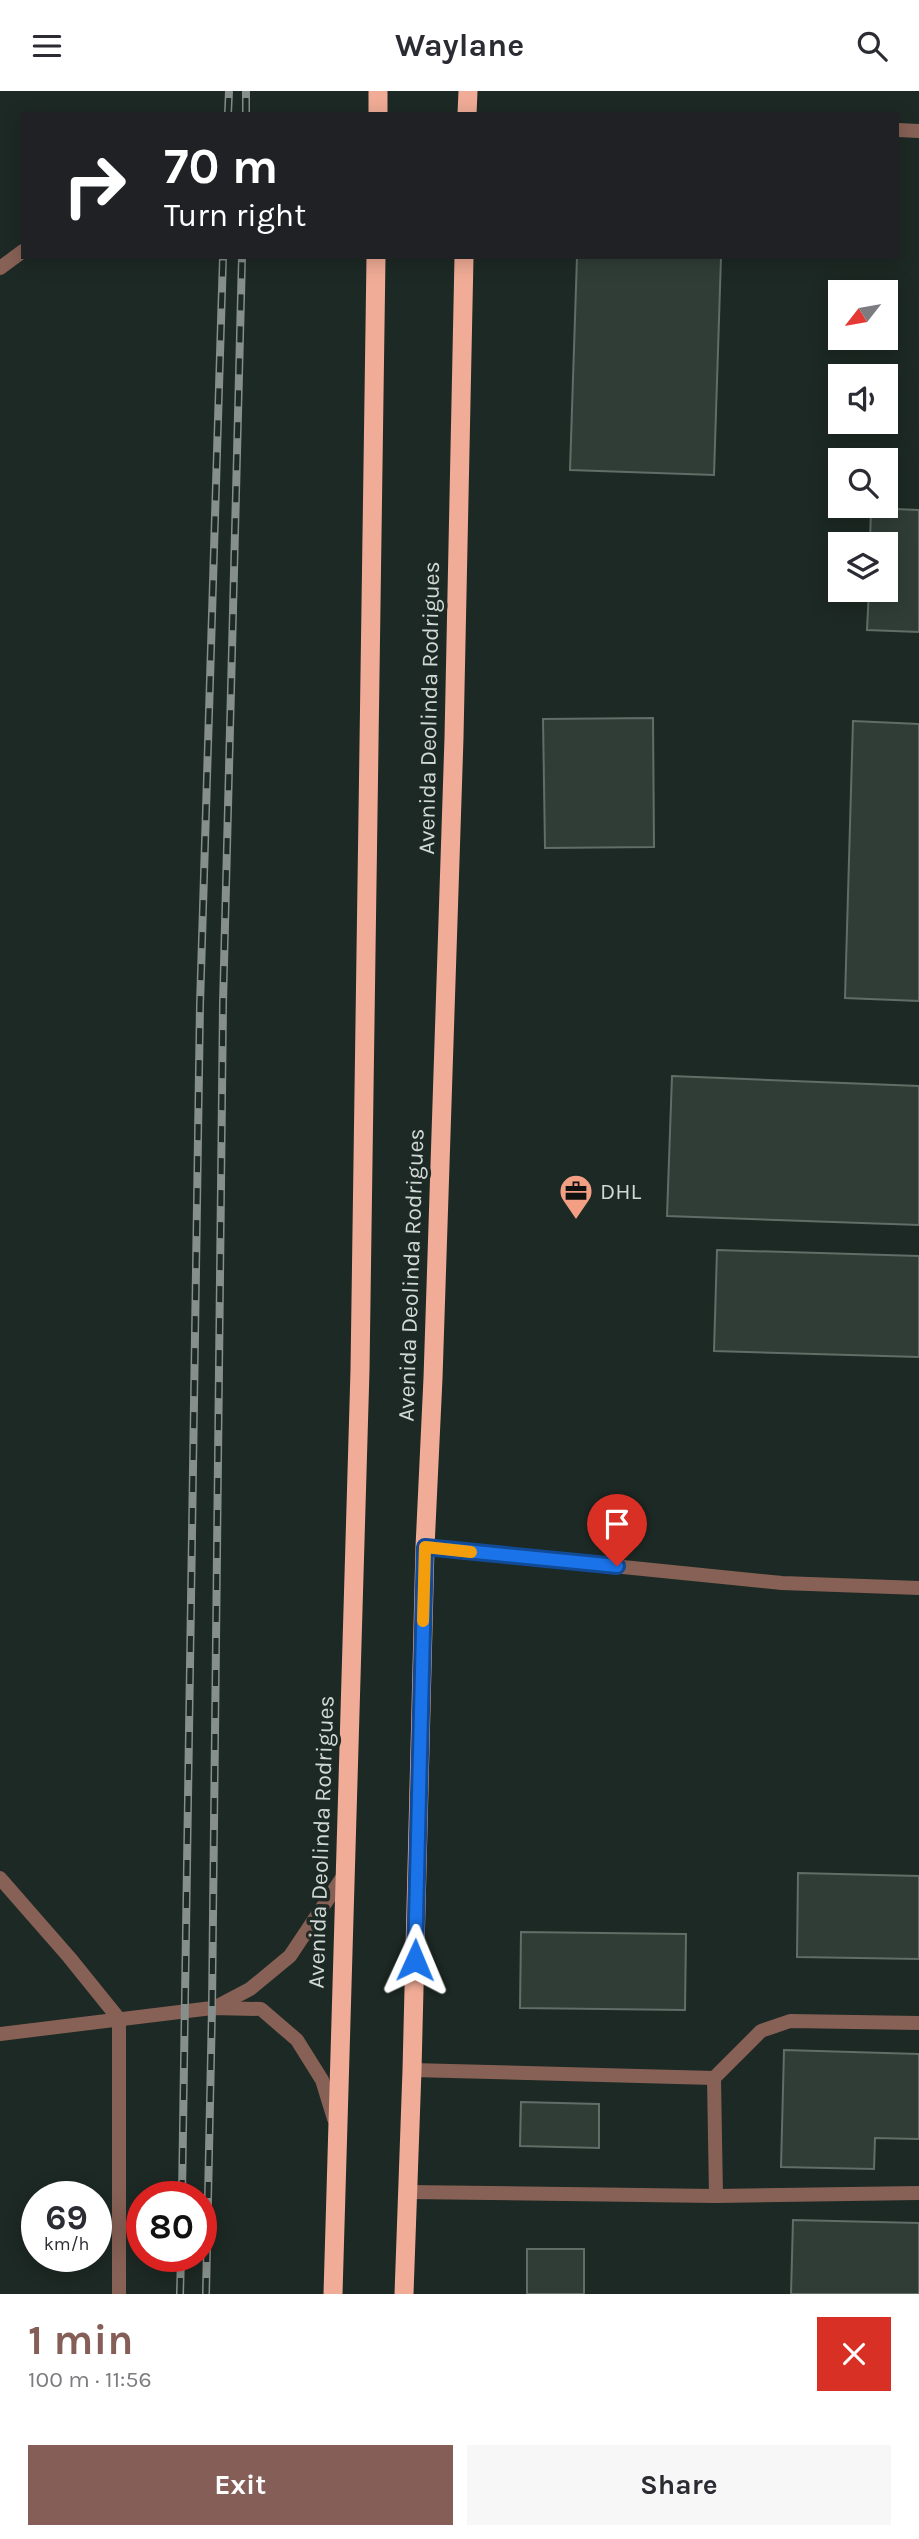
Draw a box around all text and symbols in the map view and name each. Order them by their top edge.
icon: menu [28,27,66,65]
text: Waylane [395,27,524,64]
icon: search [853,27,891,65]
text: 70 m [164,138,278,195]
icon: right [49,140,140,231]
text: Turn right [164,197,306,234]
north arrow [828,280,898,350]
map controls [828,280,898,602]
button: sound [828,364,898,434]
button: search [828,448,898,518]
button: layers [828,532,898,602]
street label: Avenida Deolinda Rodrigues [413,561,445,855]
street label: Avenida Deolinda Rodrigues [392,1128,430,1422]
office icon: DHL [557,1172,595,1221]
place label: DHL [600,1178,642,1205]
pin [587,1494,647,1566]
icon: arrive [598,1505,636,1543]
street label: Avenida Deolinda Rodrigues [302,1695,340,1989]
position arrow [378,1923,452,1997]
speed limit sign: 80 [126,2181,217,2272]
text: 69 [45,2197,88,2238]
text: km/h [44,2233,89,2255]
text: 1 min [28,2315,133,2365]
button: close [817,2317,891,2391]
text: 100 m · 11:56 [28,2366,152,2393]
button: Exit [28,2445,453,2525]
button: Share [467,2445,891,2525]

